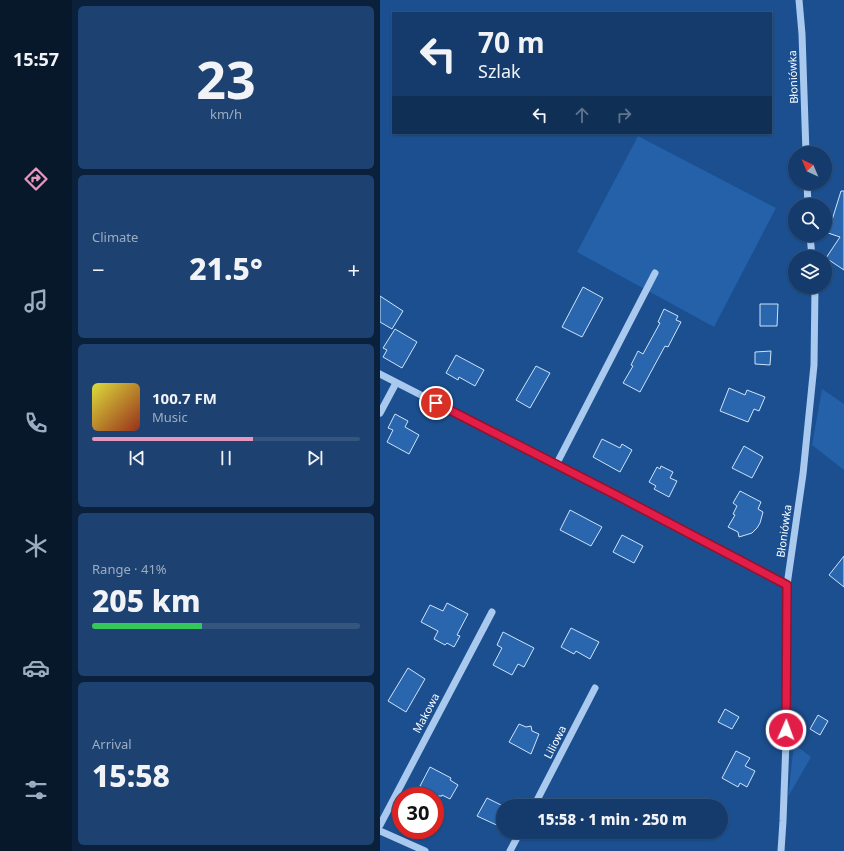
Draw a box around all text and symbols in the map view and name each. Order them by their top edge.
text: 70 m [478,23,545,61]
icon: left [412,28,464,80]
text: 23 [196,43,256,114]
text: 15:57 [13,47,59,71]
street label: Błoniówka [784,50,801,104]
text: Szlak [478,59,521,83]
icon: left [529,104,551,126]
icon: ahead [571,104,593,126]
icon: right [613,104,635,126]
text: km/h [210,105,242,123]
north arrow [788,146,832,190]
map controls [788,146,832,294]
icon: directions [22,165,50,193]
button: search [788,198,832,242]
text: Climate [92,228,138,246]
text: 21.5° [189,248,263,289]
button: layers [788,250,832,294]
text: − [92,254,105,284]
text: + [347,254,360,284]
icon: music [22,287,50,315]
pin [419,386,453,420]
text: 100.7 FM [152,388,217,408]
icon: arrive [425,392,447,414]
text: Music [152,408,188,426]
icon: phone [22,409,50,437]
icon: previous [126,447,148,469]
icon: pause [215,447,237,469]
icon: next [304,447,326,469]
street label: Błoniówka [772,503,795,558]
icon: climate [22,532,50,560]
text: Range · 41% [92,560,167,578]
text: 205 km [92,580,201,621]
icon: car [22,654,50,682]
street label: Makowa [409,690,442,735]
position arrow [765,709,807,751]
street label: Liliowa [540,723,569,761]
text: Arrival [92,735,132,753]
text: 15:58 [92,755,170,796]
icon: filters [22,776,50,804]
speed limit sign: 30 [392,787,444,839]
text: 15:58 · 1 min · 250 m [537,809,687,829]

